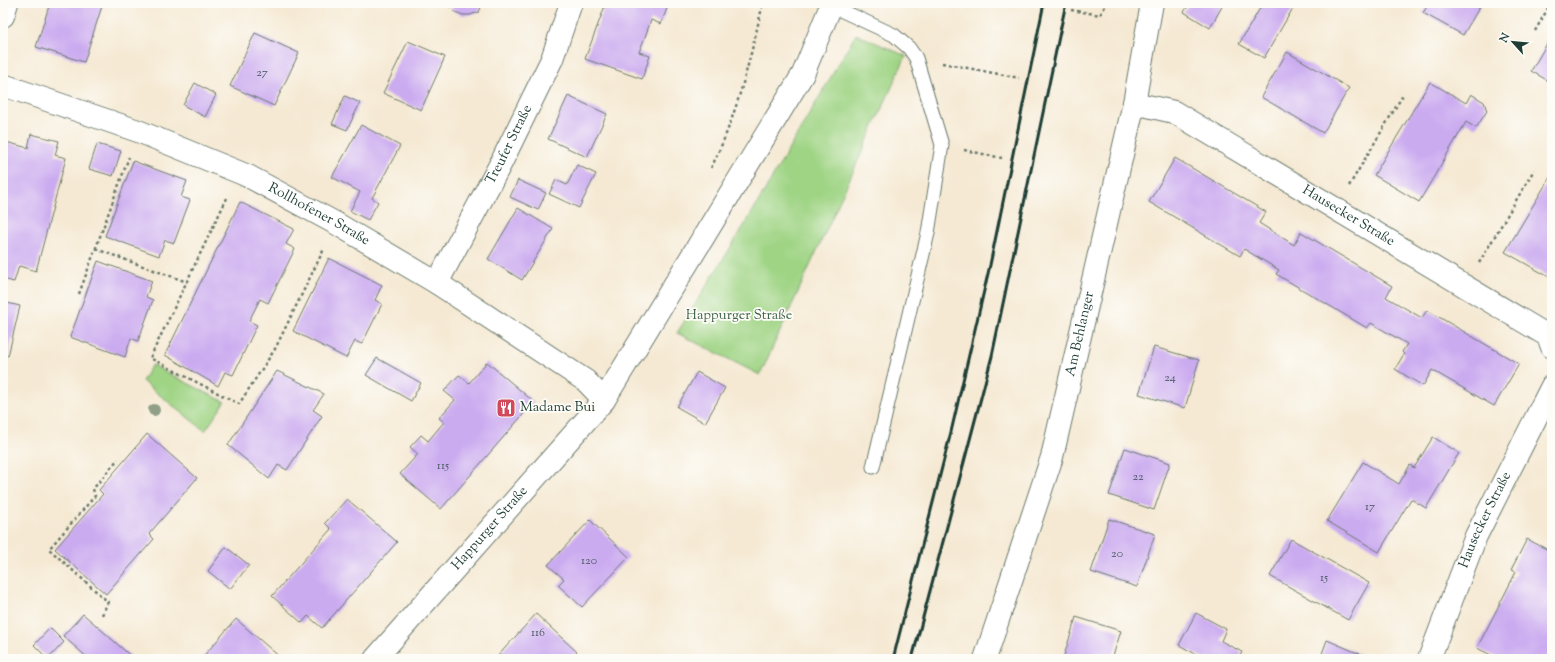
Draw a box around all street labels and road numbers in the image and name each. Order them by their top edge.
street label: Treufer Straße [481,102,538,188]
street label: Rollhofener Straße [264,178,373,251]
street label: Hausecker Straße [1298,181,1398,252]
street label: Am Behlanger [1061,289,1100,378]
street label: Hausecker Straße [1455,468,1517,571]
street label: Happurger Straße [447,482,533,575]

